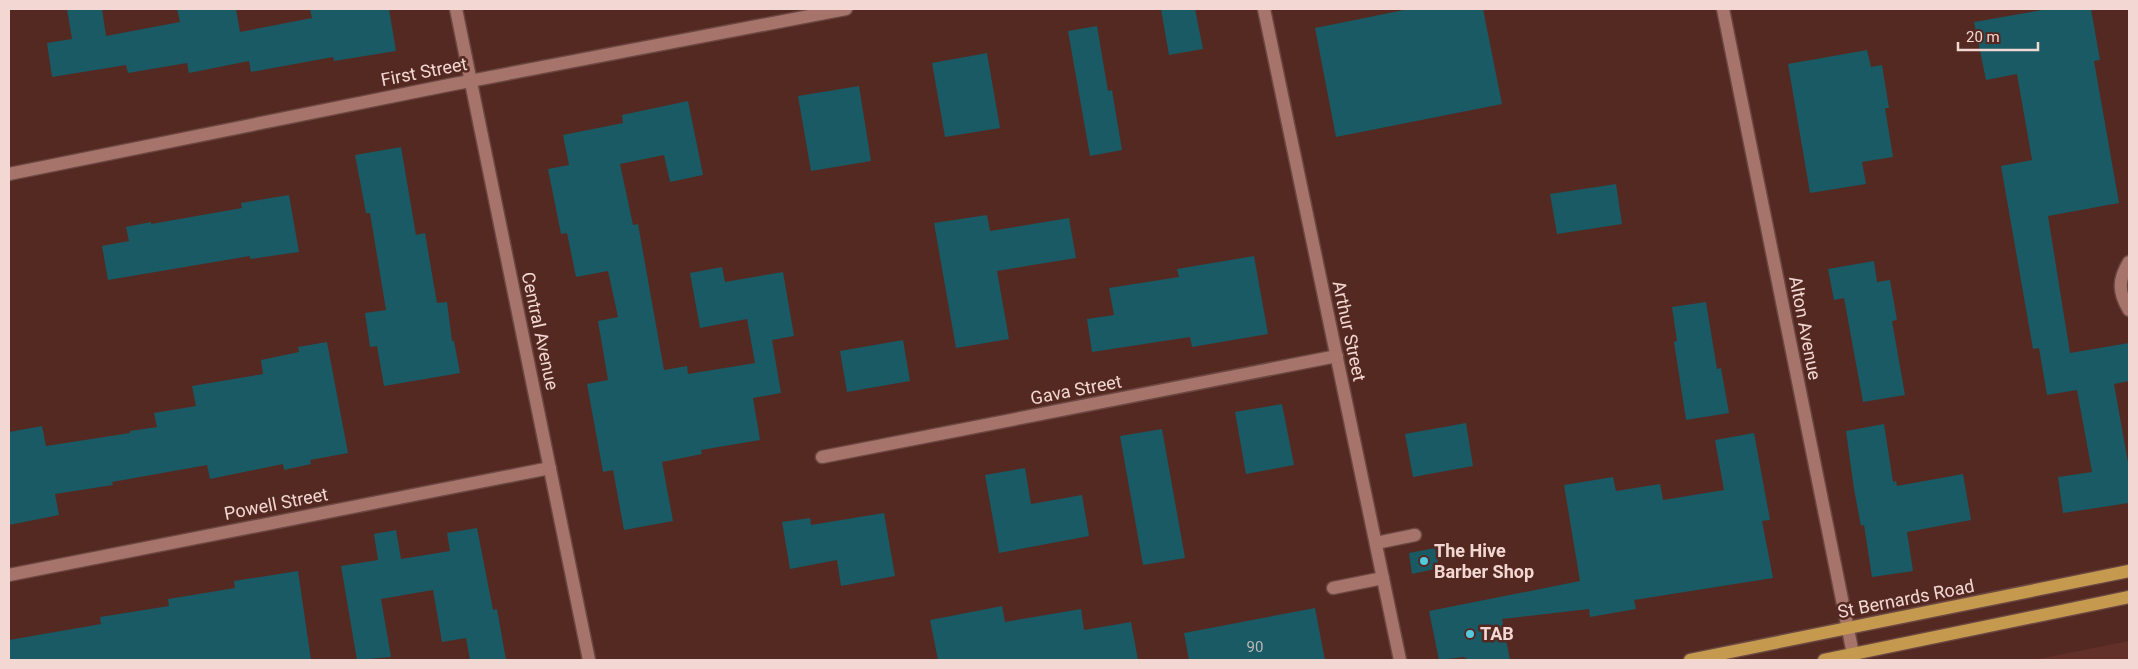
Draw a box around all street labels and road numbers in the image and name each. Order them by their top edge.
street label: First Street [379,53,469,90]
street label: Central Avenue [518,270,563,392]
street label: Alton Avenue [1785,274,1826,382]
street label: Arthur Street [1329,279,1370,383]
street label: Gava Street [1029,370,1123,409]
street label: Powell Street [222,483,330,524]
street label: St Bernards Road [1836,575,1976,622]

